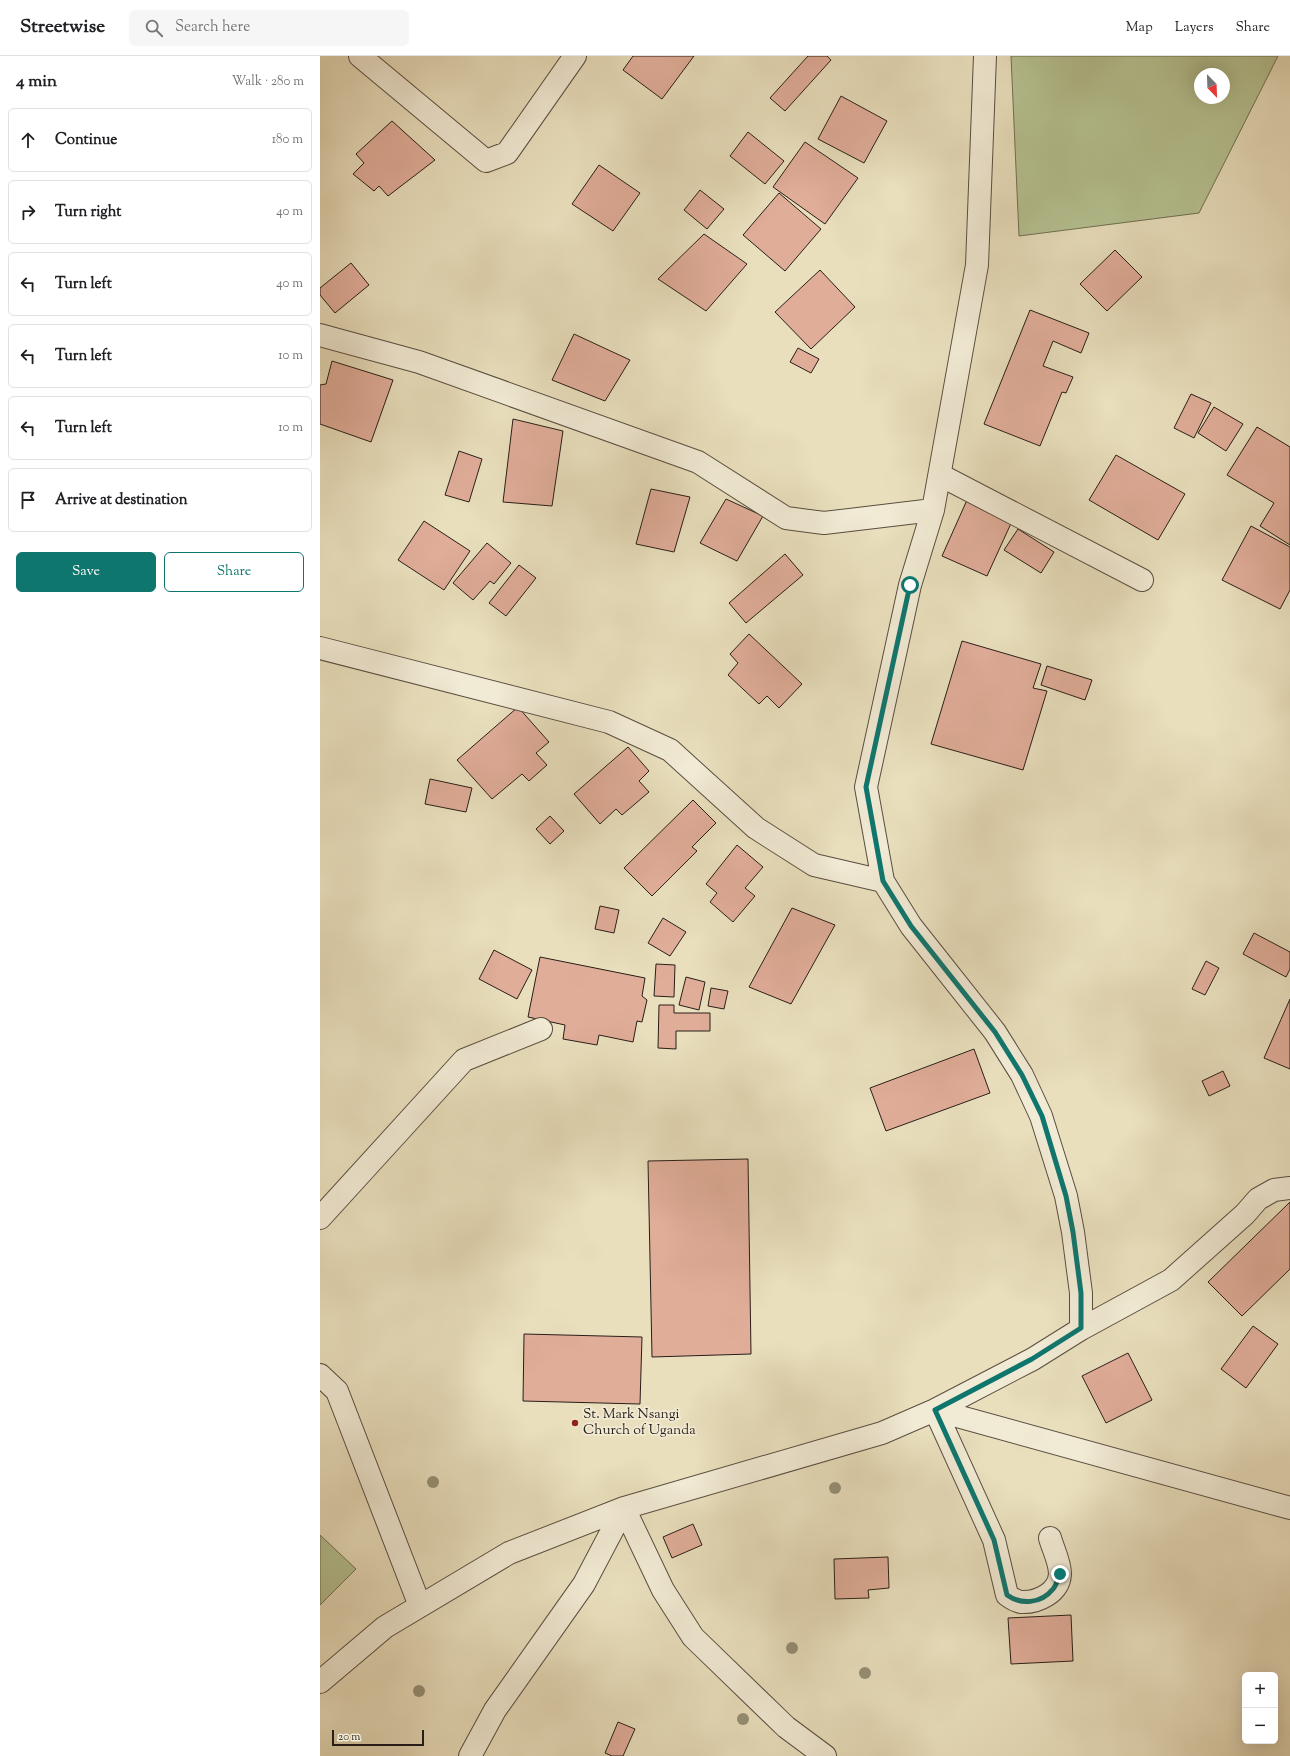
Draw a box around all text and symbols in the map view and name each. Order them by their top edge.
search box [129,10,409,46]
text: Streetwise [20,14,105,41]
icon: search [143,17,165,39]
text: Search here [175,17,250,38]
text: Map [1126,18,1153,38]
text: Layers [1175,18,1213,38]
text: Share [1235,18,1270,38]
north arrow [1194,68,1230,104]
text: 4 min [16,70,57,94]
text: Walk · 280 m [232,73,304,91]
icon: ahead [17,129,39,151]
text: Continue [55,130,117,151]
text: 180 m [272,131,303,149]
icon: right [17,201,39,223]
text: Turn right [55,202,121,223]
text: 40 m [276,203,303,221]
icon: left [17,273,39,295]
text: Turn left [55,274,112,295]
text: 40 m [276,275,303,293]
icon: left [17,345,39,367]
text: Turn left [55,346,112,367]
text: 10 m [278,347,303,365]
icon: left [17,417,39,439]
text: Turn left [55,418,112,439]
text: 10 m [278,419,303,437]
icon: arrive [17,489,39,511]
text: Arrive at destination [55,490,188,511]
button: Save [16,552,156,592]
button: Share [164,552,304,592]
route start [901,576,919,594]
place label: St. Mark Nsangi Church of Uganda [583,1405,696,1441]
marker: St. Mark Nsangi Church of Uganda [570,1418,580,1428]
route end [1051,1565,1069,1583]
map controls [1242,1672,1278,1744]
button: + [1242,1672,1278,1708]
button: − [1242,1708,1278,1744]
scale bar [332,1728,424,1747]
text: 20 m [338,1729,360,1745]

